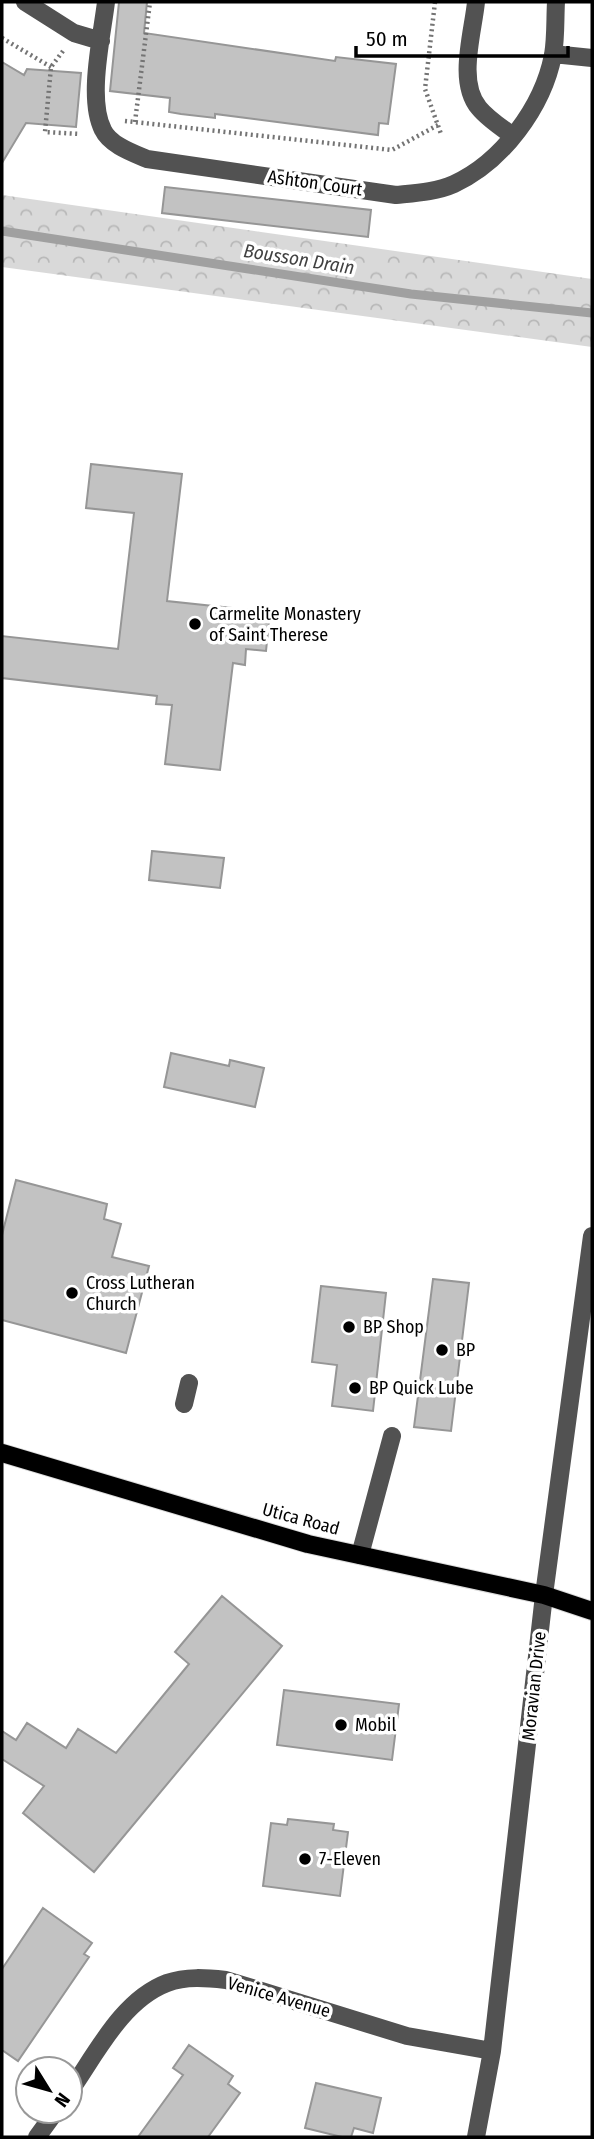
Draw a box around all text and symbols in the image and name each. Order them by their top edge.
scale bar [356,14,568,58]
text: 50 m [366,26,408,52]
street label: Ashton Court [266,165,364,201]
water label: Bousson Drain [242,239,356,279]
place label: Carmelite Monastery of Saint Therese [209,603,361,646]
marker: Carmelite Monastery of Saint Therese [187,616,203,632]
place label: Cross Lutheran Church [86,1272,195,1315]
marker: Cross Lutheran Church [64,1285,80,1301]
place label: BP Shop [363,1316,424,1338]
marker: BP Shop [341,1319,357,1335]
place label: BP [456,1339,475,1361]
marker: BP [434,1342,450,1358]
place label: BP Quick Lube [369,1377,474,1399]
marker: BP Quick Lube [347,1380,363,1396]
street label: Utica Road [260,1498,342,1540]
street label: Moravian Drive [517,1630,551,1742]
place label: Mobil [355,1714,396,1736]
marker: Mobil [333,1717,349,1733]
place label: 7-Eleven [319,1848,381,1870]
marker: 7-Eleven [297,1851,313,1867]
street label: Venice Avenue [225,1972,333,2022]
north arrow [14,2055,84,2125]
text: N [50,2088,75,2111]

